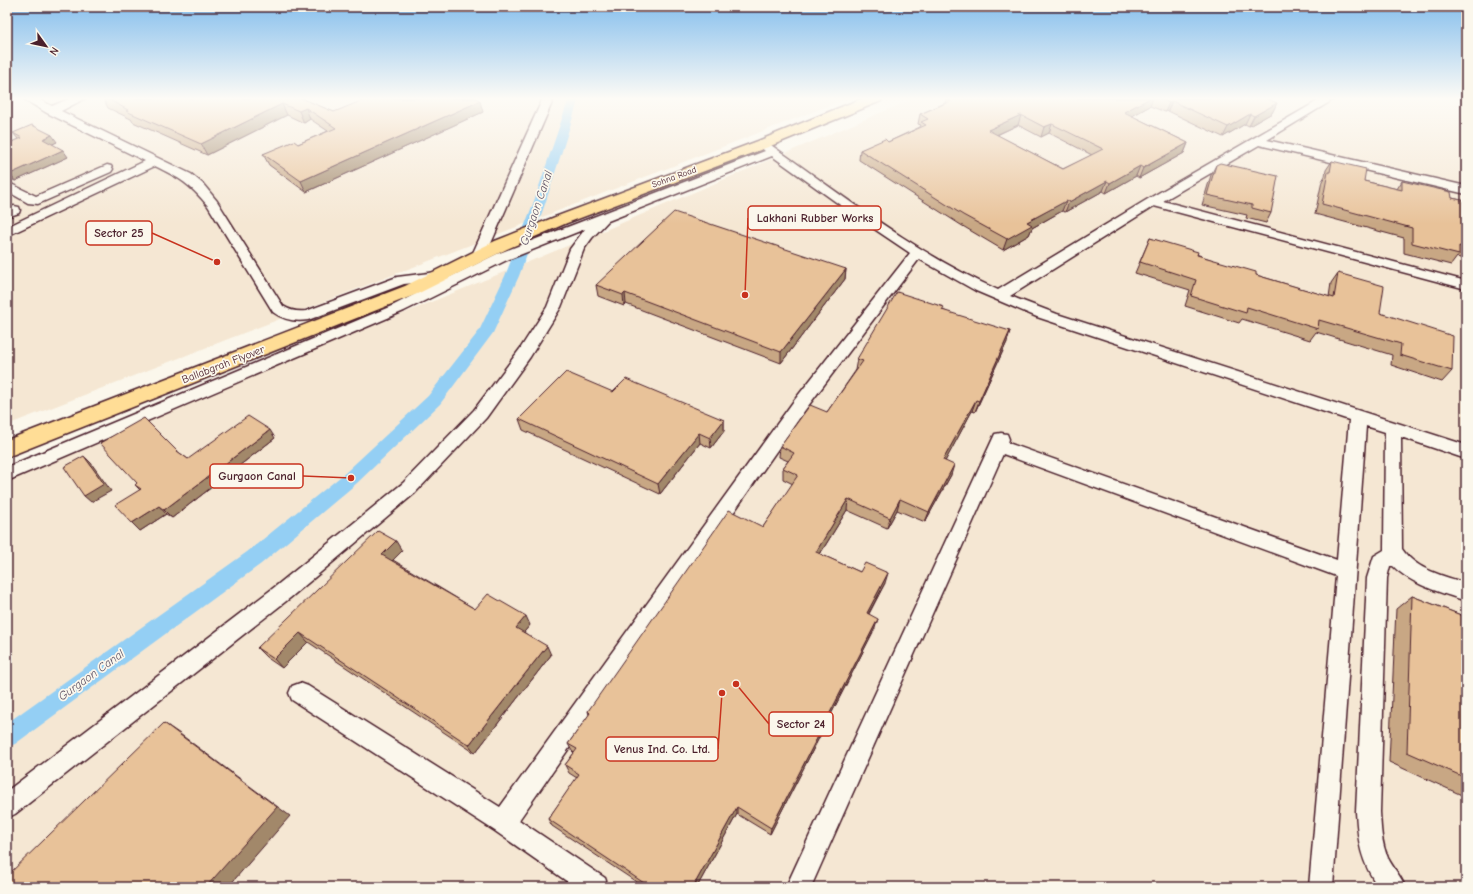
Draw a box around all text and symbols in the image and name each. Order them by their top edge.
north arrow [26,26,66,66]
text: N [47,45,61,58]
street label: Sohna Road [650,164,698,190]
water label: Gurgaon Canal [517,169,555,247]
callout: Lakhani Rubber Works [748,206,881,230]
text: Lakhani Rubber Works [757,211,873,225]
callout: Sector 25 [86,221,152,245]
text: Sector 25 [94,226,144,240]
street label: Ballabgrah Flyover [180,342,267,386]
callout: Gurgaon Canal [210,464,303,488]
text: Gurgaon Canal [218,469,296,483]
water label: Gurgaon Canal [55,646,127,703]
callout: Sector 24 [769,712,833,736]
text: Sector 24 [777,717,826,731]
callout: Venus Ind. Co. Ltd. [606,737,718,761]
text: Venus Ind. Co. Ltd. [614,742,710,756]

